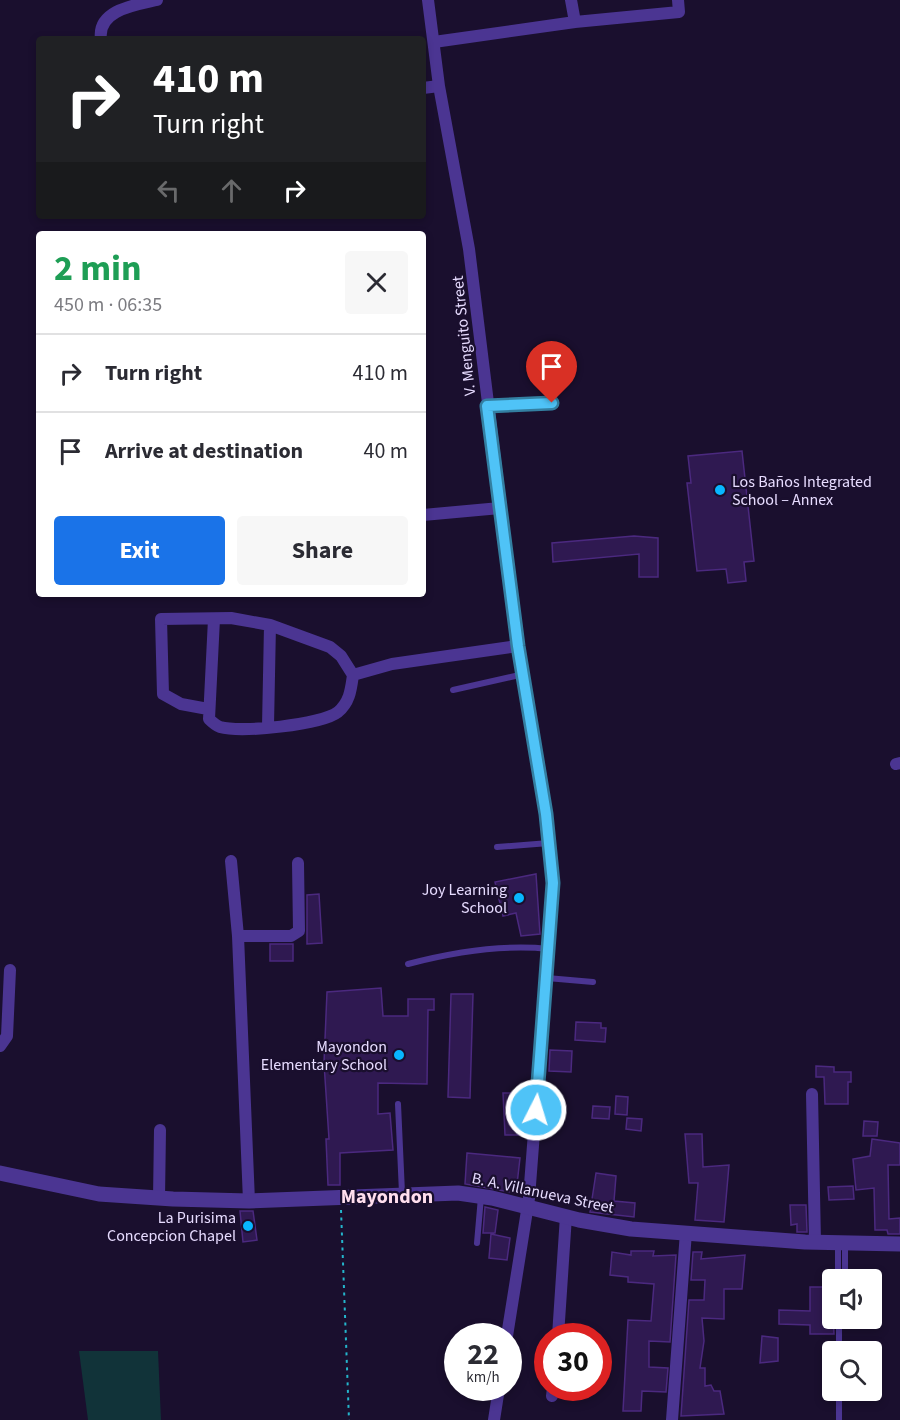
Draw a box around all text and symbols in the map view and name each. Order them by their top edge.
text: 410 m [153,49,264,109]
icon: right [54,60,132,138]
text: Turn right [153,105,264,144]
icon: left [152,174,185,207]
icon: ahead [215,174,248,207]
icon: right [278,174,311,207]
text: 2 min [54,243,142,294]
button: close [345,251,408,314]
street label: V. Menguito Street [447,274,481,397]
text: 450 m · 06:35 [54,291,162,319]
pin [526,341,577,403]
icon: arrive [535,350,568,383]
icon: right [54,357,87,390]
text: Turn right [105,357,202,389]
text: 410 m [353,357,408,389]
icon: arrive [54,435,87,468]
text: Arrive at destination [105,435,303,467]
text: 40 m [363,435,408,467]
place label: Los Baños Integrated School – Annex [732,471,872,511]
marker: Los Baños Integrated School – Annex [713,483,727,497]
button: Exit [54,516,225,585]
button: Share [237,516,408,585]
place label: Joy Learning School [422,879,507,919]
marker: Joy Learning School [512,891,526,905]
place label: Mayondon Elementary School [261,1036,387,1076]
marker: Mayondon Elementary School [392,1048,406,1062]
position arrow [504,1078,568,1142]
street label: B. A. Villanueva Street [470,1167,616,1219]
district label: Mayondon [341,1183,433,1211]
place label: La Purisima Concepcion Chapel [107,1207,236,1247]
marker: La Purisima Concepcion Chapel [241,1219,255,1233]
map controls [822,1269,882,1401]
button: sound [822,1269,882,1329]
speed limit sign: 30 [534,1323,612,1401]
text: 22 [467,1333,499,1376]
button: search [822,1341,882,1401]
text: km/h [466,1367,500,1388]

